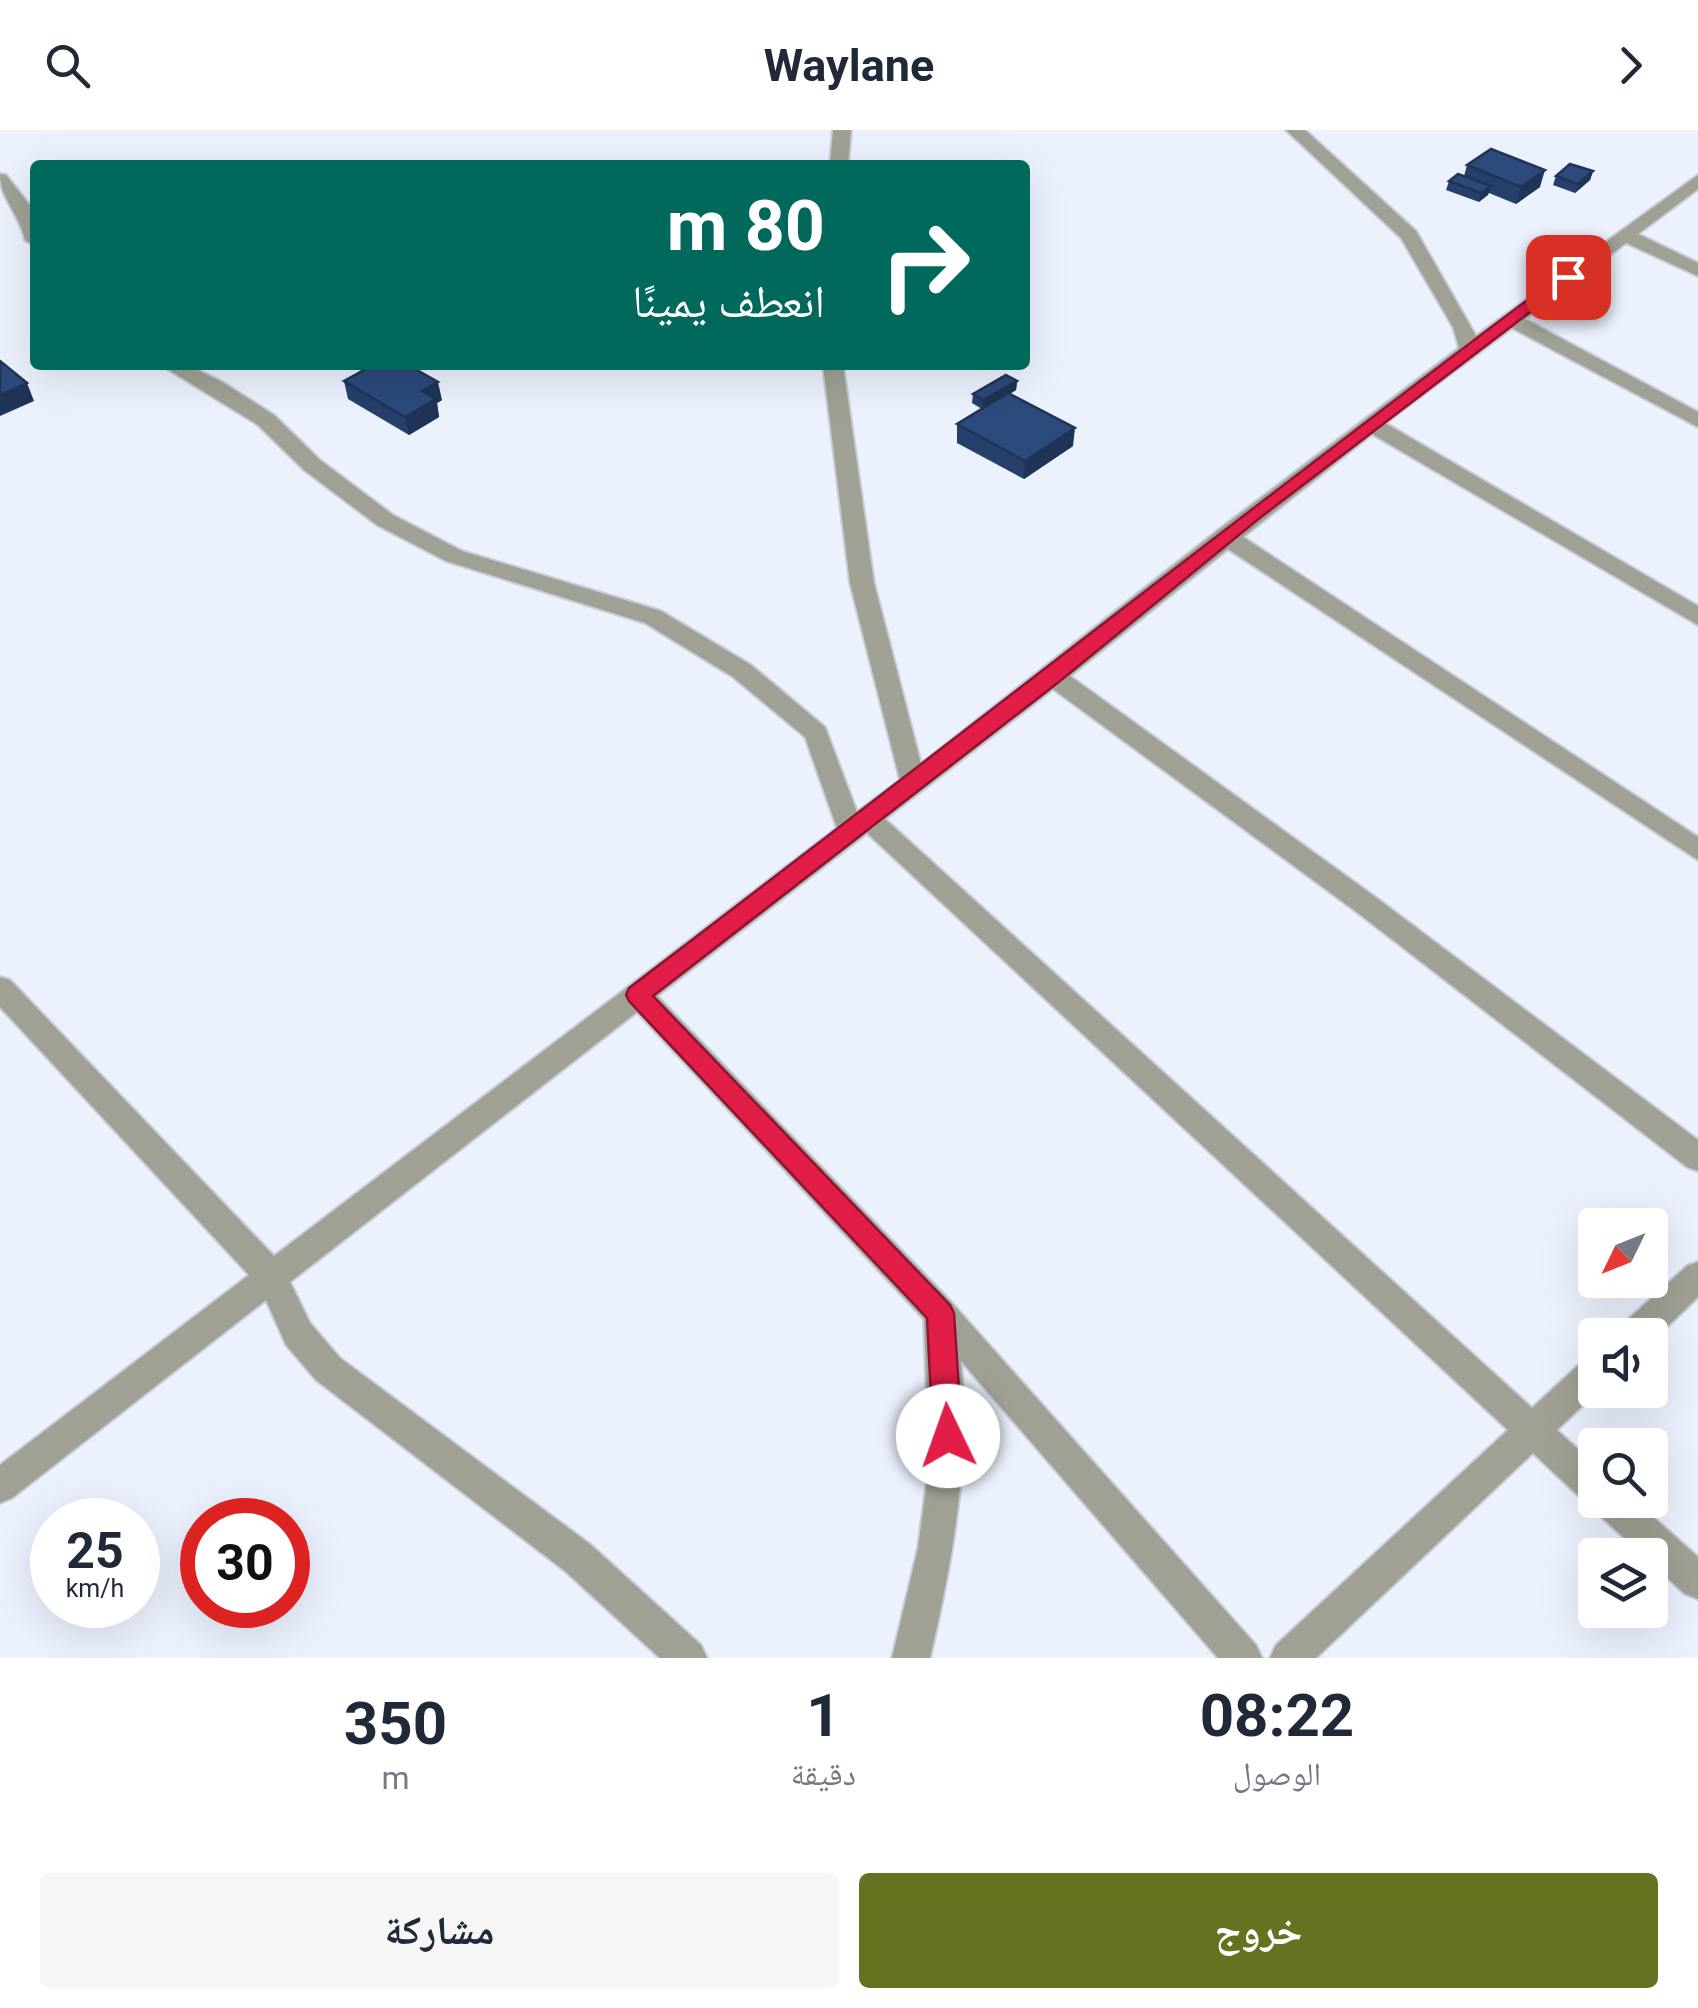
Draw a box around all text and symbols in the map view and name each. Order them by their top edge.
icon: search [40,38,95,93]
icon: forward [1603,38,1658,93]
text: Waylane [764,39,934,92]
text: 80 m [667,185,825,267]
icon: right [860,200,990,330]
pin [1526,235,1611,320]
icon: arrive [1541,250,1596,305]
text: انعطف يمينًا [632,275,825,328]
north arrow [1578,1208,1668,1298]
map controls [1578,1208,1668,1628]
button: sound [1578,1318,1668,1408]
position arrow [896,1384,1000,1488]
button: search [1578,1428,1668,1518]
speed limit sign: 30 [180,1498,310,1628]
text: 25 [66,1522,124,1580]
button: layers [1578,1538,1668,1628]
text: km/h [66,1574,124,1603]
text: 1 [806,1680,841,1751]
text: 08:22 [1200,1680,1354,1751]
text: 350 [344,1688,447,1759]
text: دقيقة [791,1755,856,1793]
text: الوصول [1233,1755,1321,1793]
text: m [381,1759,409,1797]
button: مشاركة [40,1873,839,1988]
button: خروج [859,1873,1658,1988]

